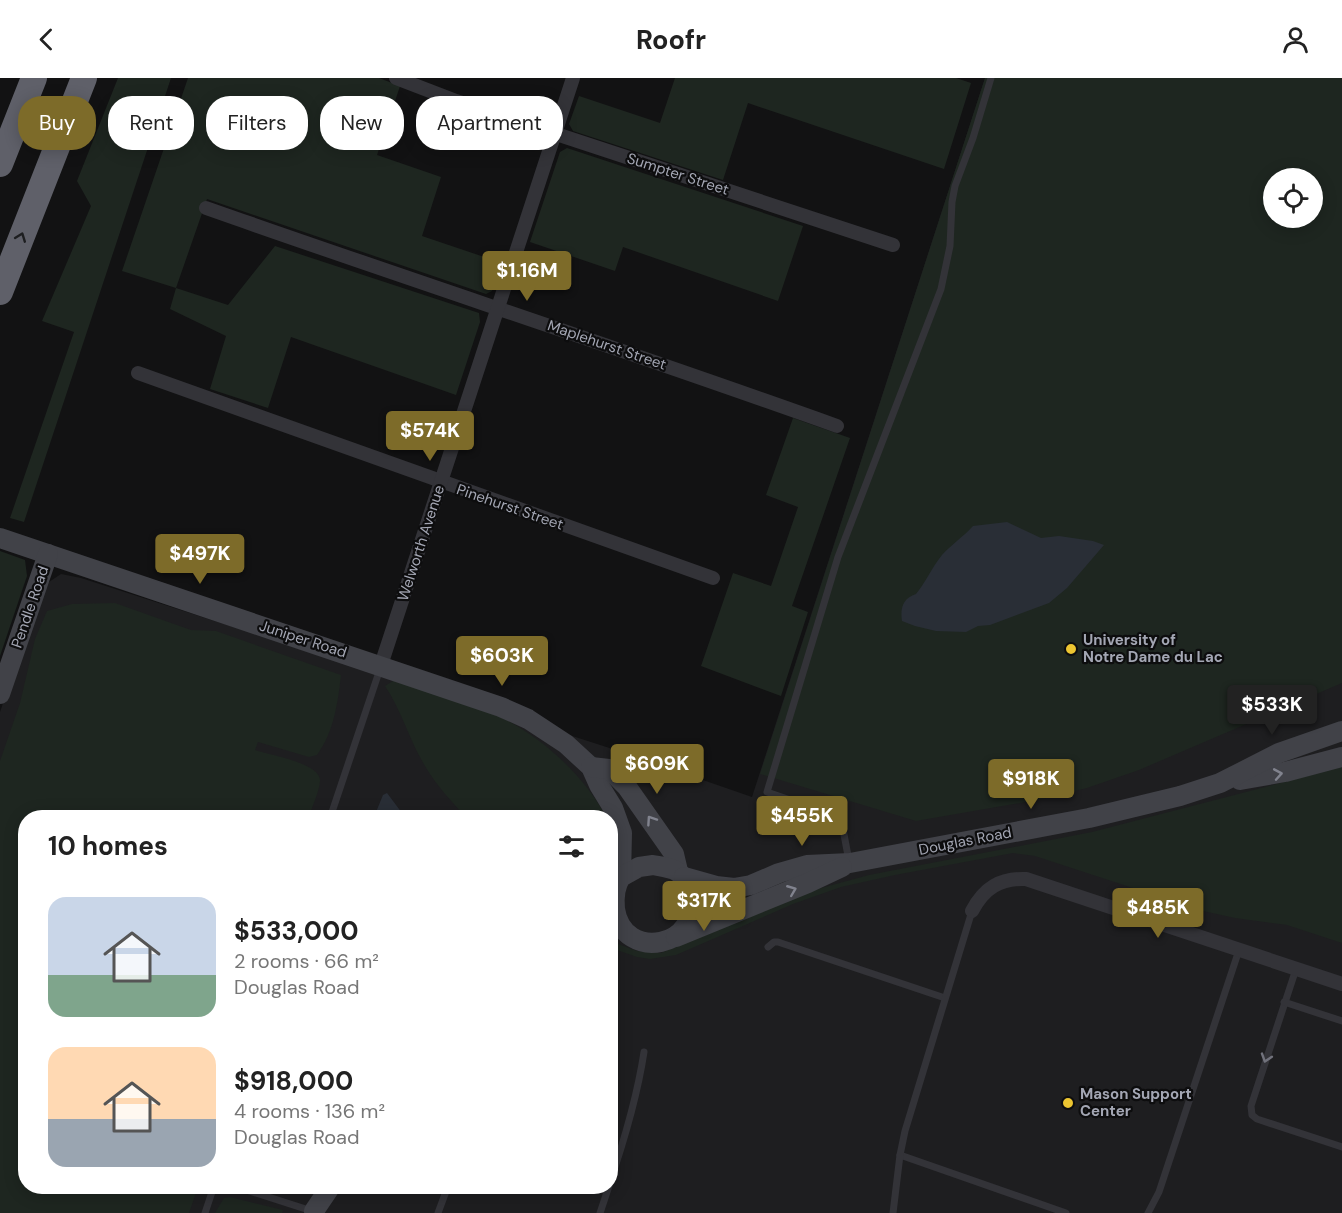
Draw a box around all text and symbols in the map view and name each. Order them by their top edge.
text: Roofr [636,22,706,57]
icon: back [30,23,63,56]
icon: person [1279,23,1312,56]
chip: Buy [18,96,96,150]
chip: Rent [108,96,194,150]
chip: Filters [206,96,308,150]
chip: New [320,96,404,150]
chip: Apartment [416,96,563,150]
street label: Sumpter Street [625,148,732,200]
map controls [1263,168,1323,228]
button: locate [1263,168,1323,228]
one-way arrow [14,233,27,243]
pin: $1.16M [478,251,576,302]
text: $1.16M [496,257,558,283]
street label: Maplehurst Street [545,315,669,375]
pin: $574K [388,411,472,462]
text: $574K [400,417,460,443]
street label: Pinehurst Street [454,479,566,535]
street label: Welworth Avenue [393,483,449,603]
pin: $497K [158,534,242,585]
text: $497K [169,540,231,566]
street label: Pendle Road [7,563,53,651]
street label: Juniper Road [257,615,349,663]
place label: University of Notre Dame du Lac [1083,630,1223,667]
pin: $603K [460,636,544,687]
text: $603K [470,642,534,668]
marker: University of Notre Dame du Lac [1064,642,1078,656]
pin: $533K [1230,685,1314,736]
text: $533K [1241,691,1303,717]
pin: $609K [615,744,699,795]
text: $609K [625,750,689,776]
pin: $918K [989,759,1073,810]
text: $918K [1002,765,1060,791]
one-way arrow [1273,768,1282,780]
pin: $455K [760,796,844,847]
text: $455K [770,802,834,828]
one-way arrow [647,815,658,826]
street label: Douglas Road [917,822,1013,860]
text: 10 homes [48,829,168,863]
icon: filters [555,830,588,863]
pin: $317K [662,881,746,932]
one-way arrow [786,885,797,897]
text: $317K [676,887,732,913]
pin: $485K [1116,888,1200,939]
text: $485K [1126,894,1190,920]
text: $533,000 [234,914,359,948]
icon: home [96,921,168,993]
text: 2 rooms · 66 m² [234,948,379,974]
text: Douglas Road [234,974,360,1000]
one-way arrow [1261,1052,1274,1063]
text: $918,000 [234,1064,353,1098]
icon: home [96,1071,168,1143]
place label: Mason Support Center [1080,1084,1192,1121]
marker: Mason Support Center [1061,1096,1075,1110]
text: 4 rooms · 136 m² [234,1098,385,1124]
text: Douglas Road [234,1124,360,1150]

